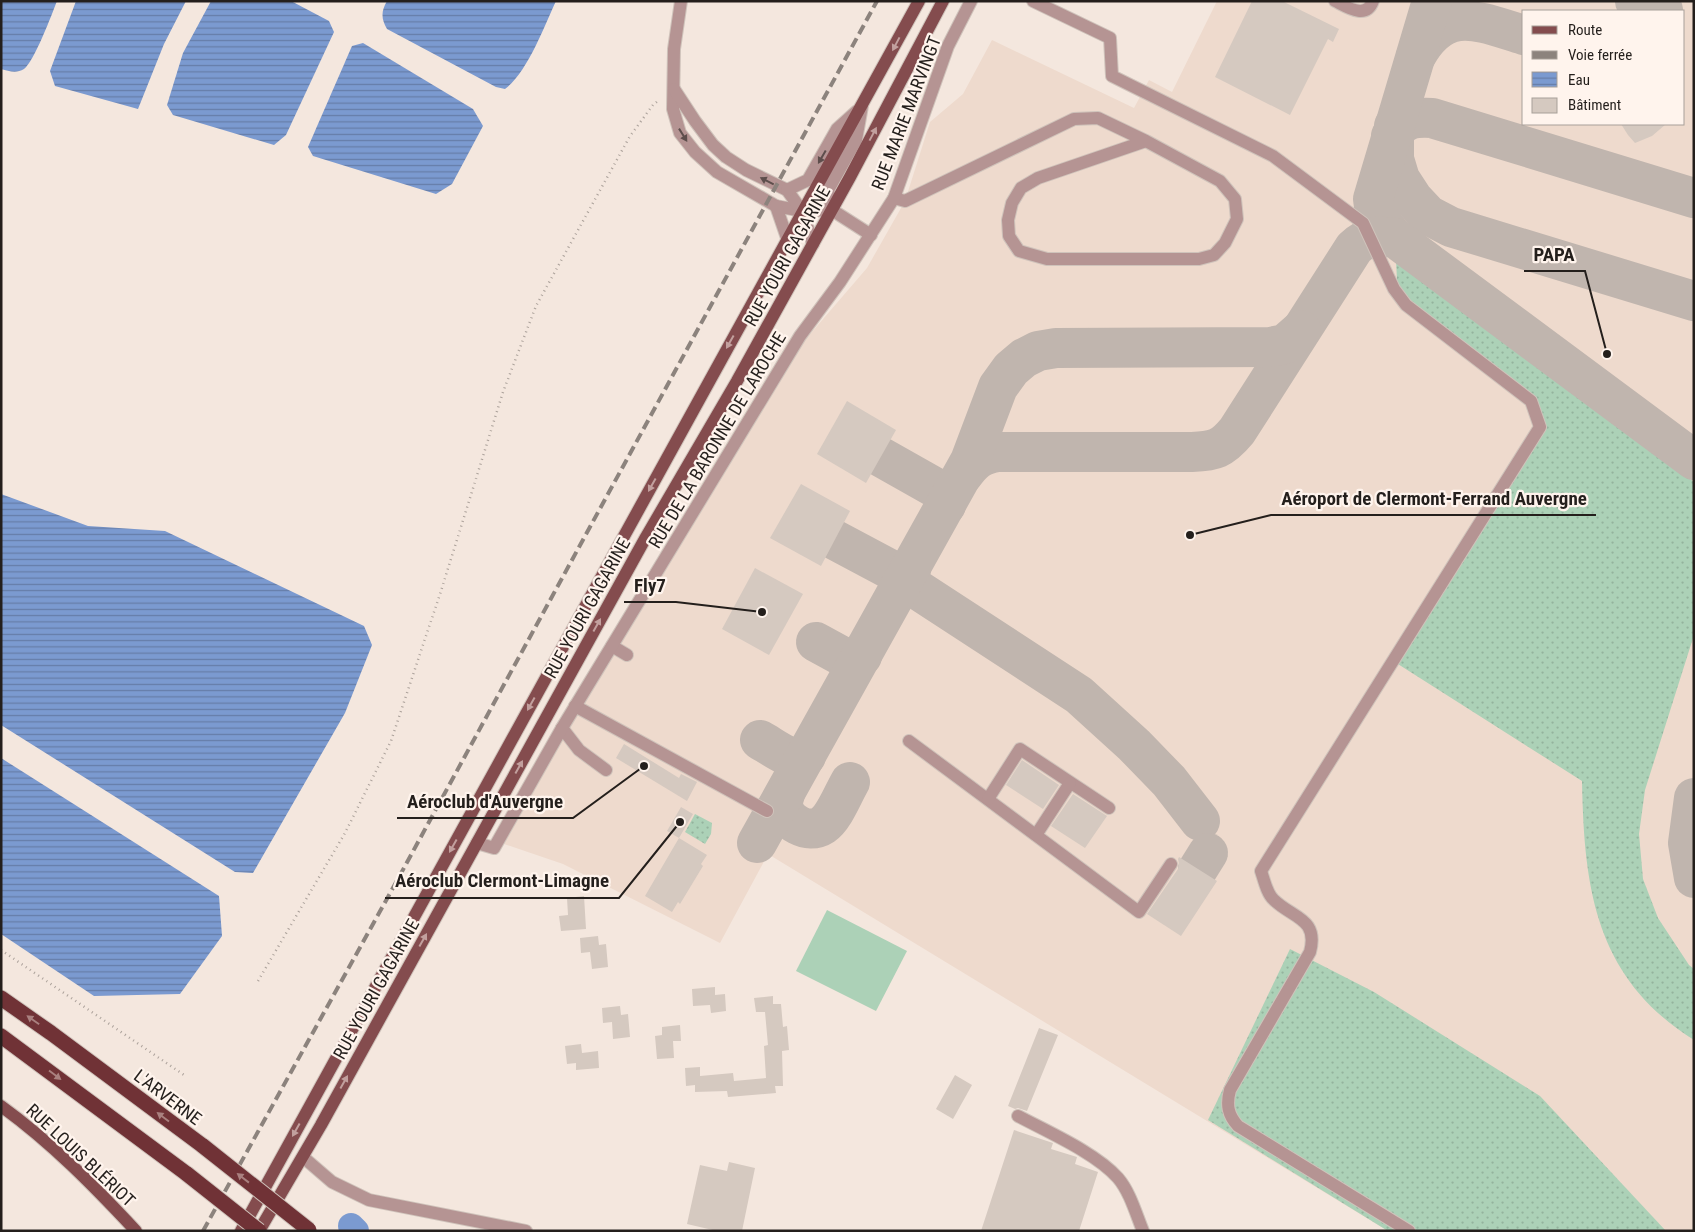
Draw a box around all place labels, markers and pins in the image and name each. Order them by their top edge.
callout: PAPA [1524,237,1585,271]
callout: Aéroport de Clermont-Ferrand Auvergne [1271,481,1596,515]
callout: Fly7 [624,568,676,602]
callout: Aéroclub d'Auvergne [397,784,573,818]
callout: Aéroclub Clermont-Limagne [385,864,619,898]

